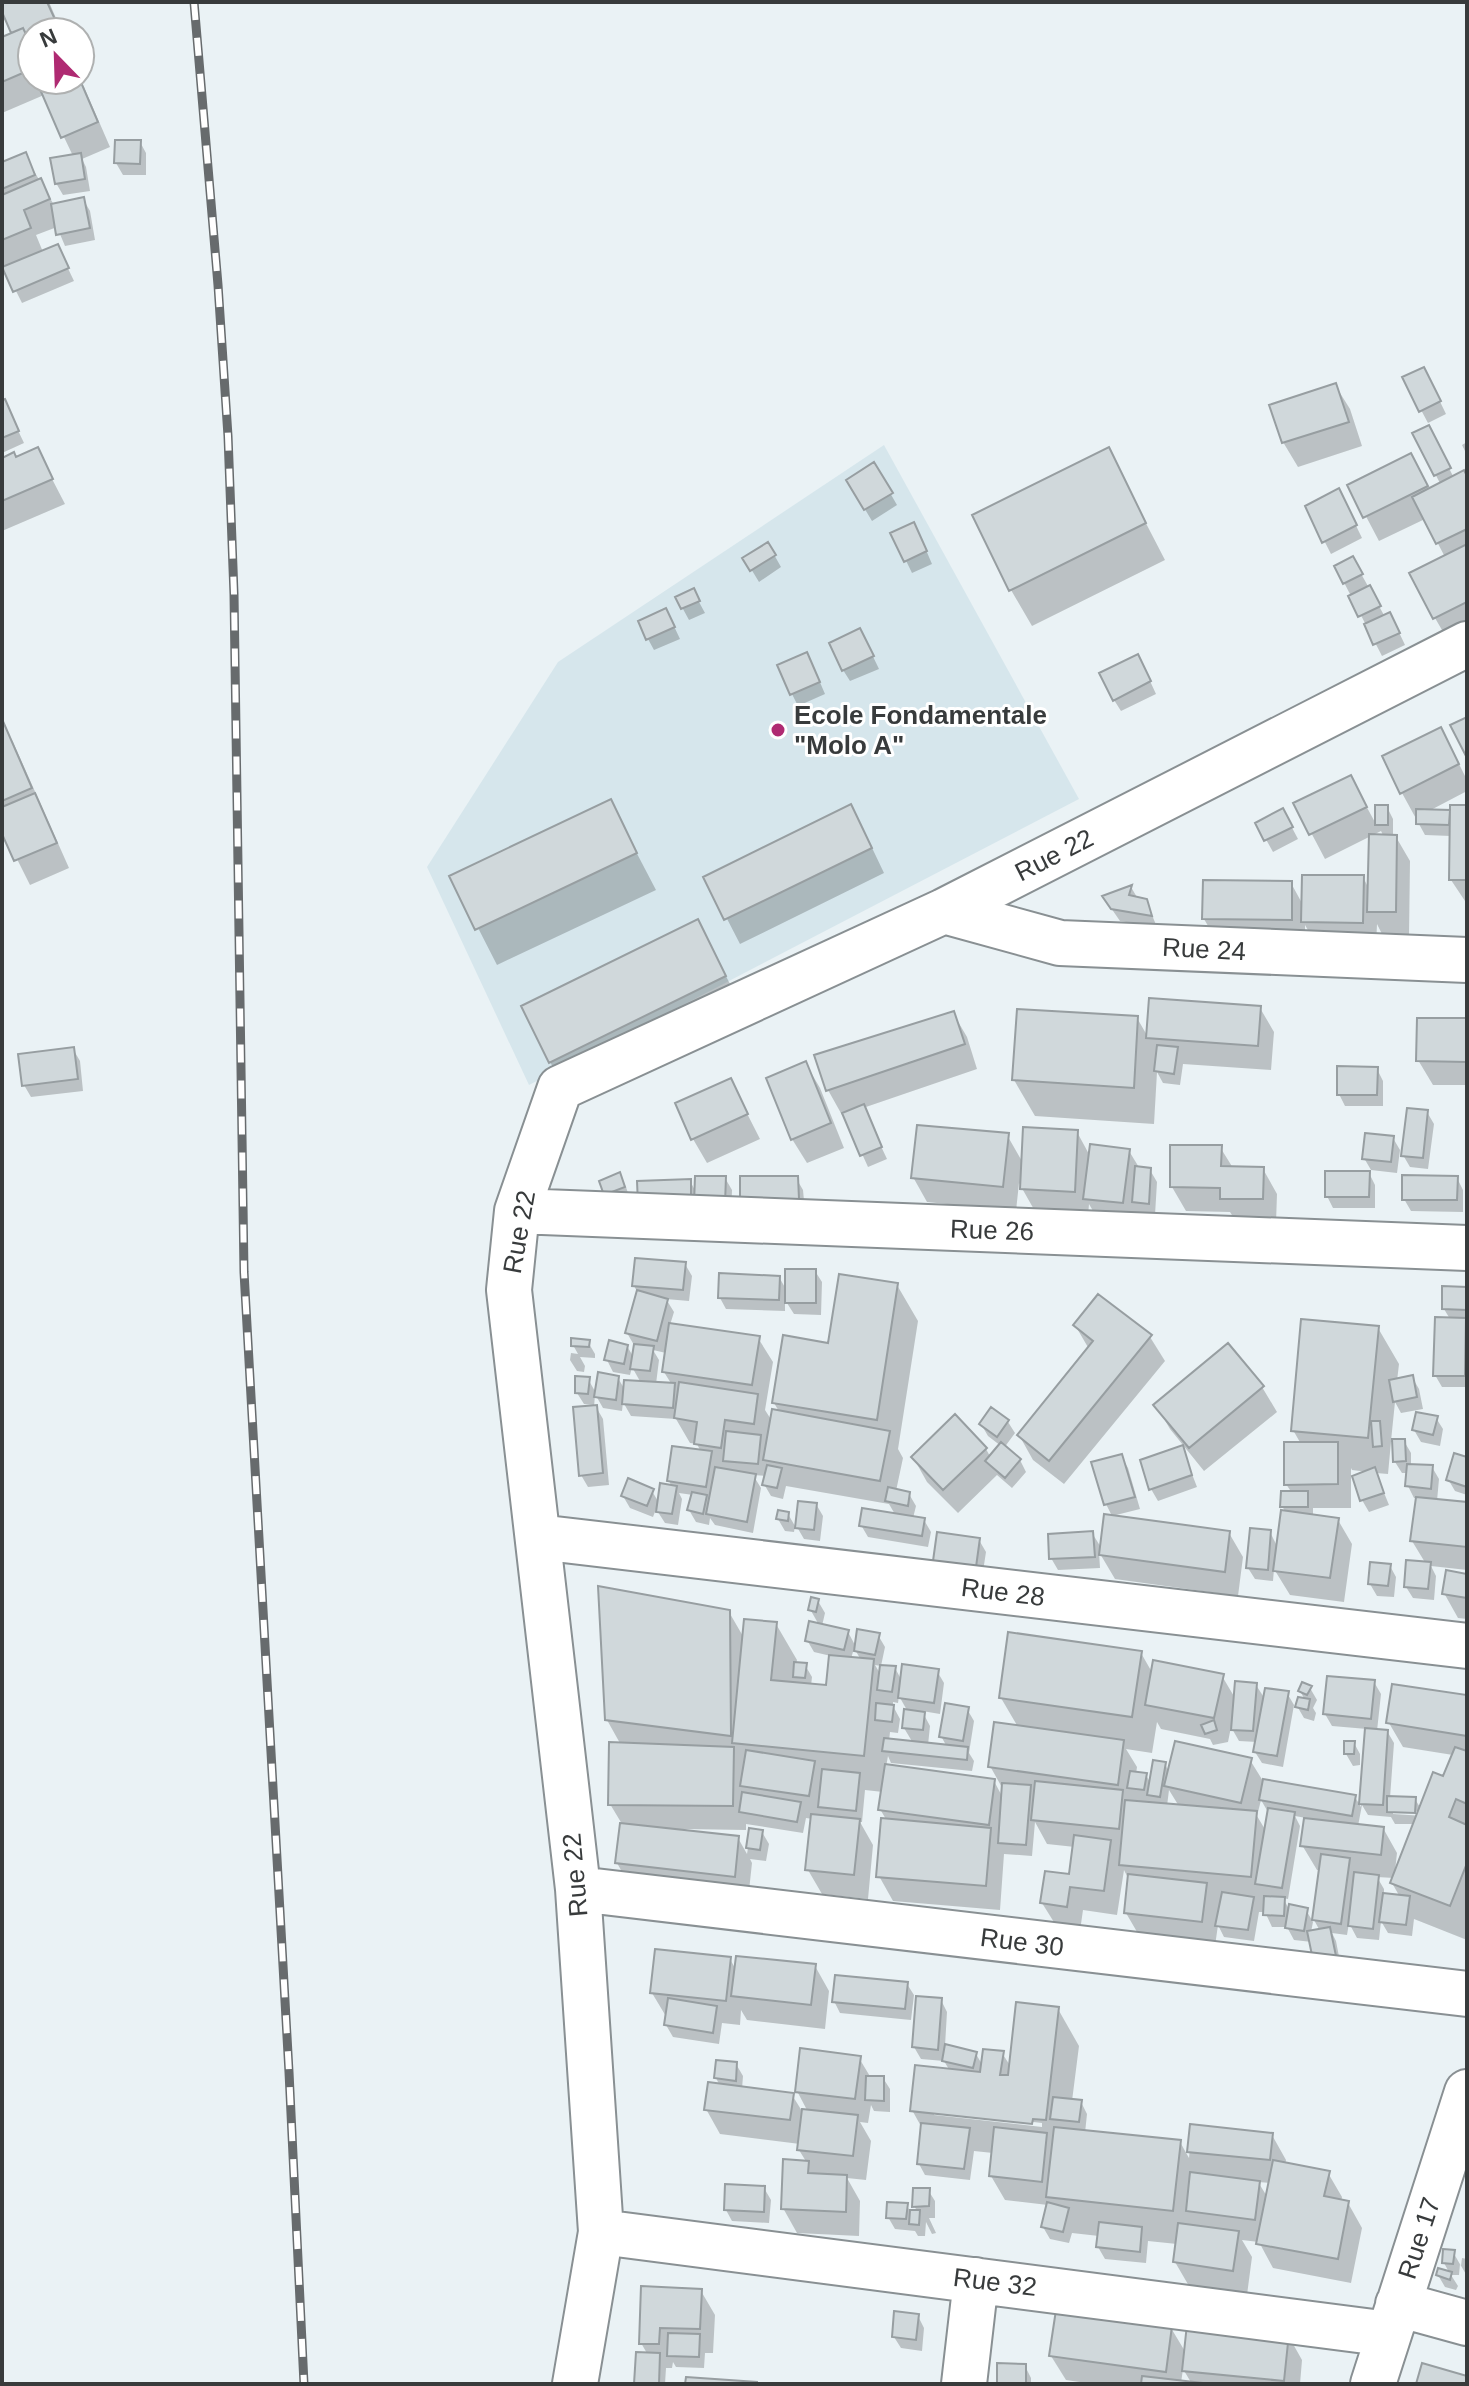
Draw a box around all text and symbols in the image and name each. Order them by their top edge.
north arrow [16,16,96,96]
text: N [36,23,61,53]
place label: Ecole Fondamentale "Molo A" [794,700,1047,760]
marker: Ecole Fondamentale "Molo A" [769,721,787,739]
street label: Rue 22 [1010,823,1098,887]
street label: Rue 24 [1161,932,1247,966]
street label: Rue 22 [497,1188,541,1276]
street label: Rue 26 [950,1214,1034,1246]
street label: Rue 28 [960,1572,1046,1612]
street label: Rue 22 [556,1832,594,1918]
street label: Rue 30 [979,1922,1065,1962]
street label: Rue 17 [1392,2193,1446,2283]
street label: Rue 32 [952,2262,1038,2302]

